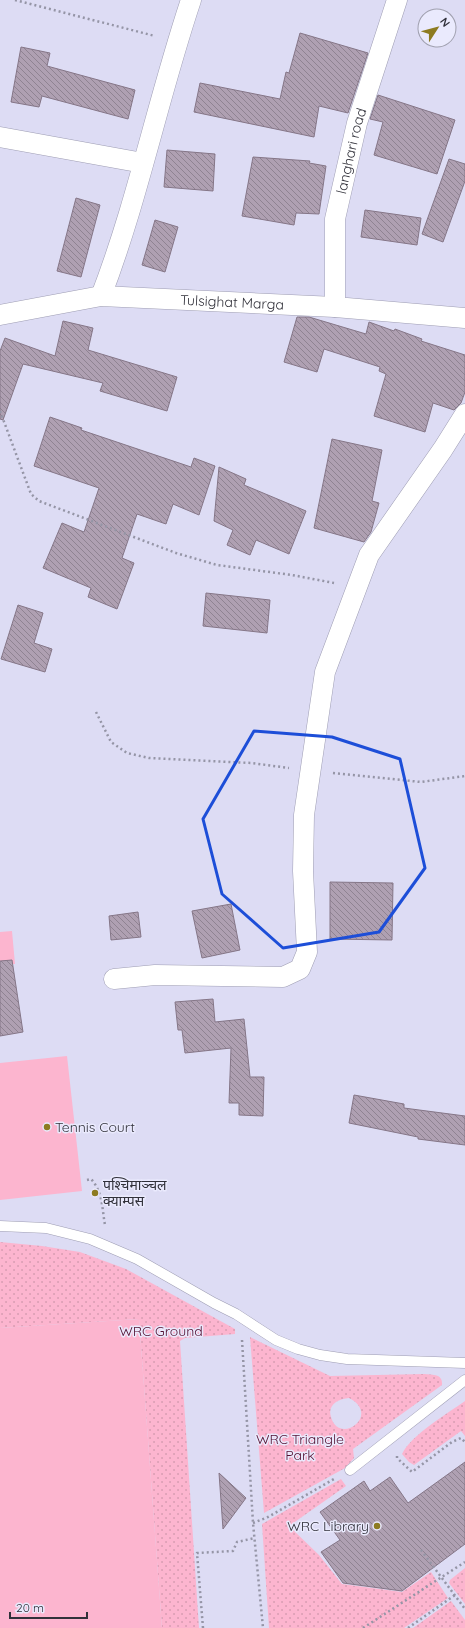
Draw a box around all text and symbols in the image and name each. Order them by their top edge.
north arrow [417,8,457,48]
text: N [437,15,453,30]
street label: langhari road [332,106,370,196]
street label: Tulsighat Marga [180,291,284,314]
place label: Tennis Court [55,1118,135,1136]
marker: Tennis Court [42,1122,52,1132]
place label: पश्‍चिमाञ्‍चल क्याम्पस [103,1176,167,1210]
marker: पश्‍चिमाञ्‍चल क्याम्पस [90,1188,100,1198]
park label: WRC Ground [119,1322,203,1340]
park label: WRC Triangle Park [256,1430,344,1464]
place label: WRC Library [287,1517,369,1535]
marker: WRC Library [372,1521,382,1531]
scale bar [10,1594,87,1620]
text: 20 m [16,1600,44,1615]

